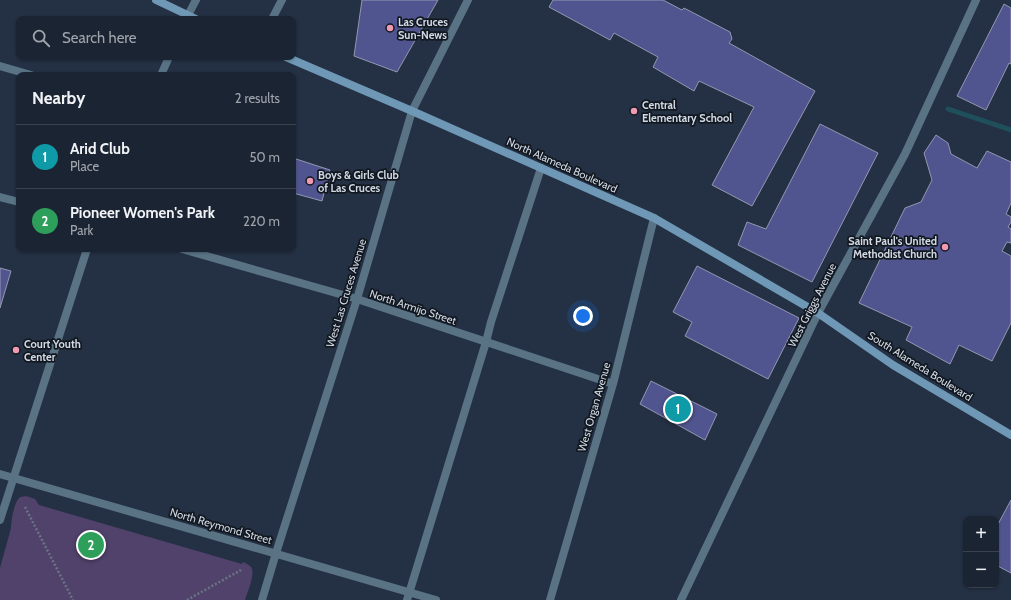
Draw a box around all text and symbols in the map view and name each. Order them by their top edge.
place label: Las Cruces Sun-News [398,15,448,42]
search box [16,16,296,60]
marker: Las Cruces Sun-News [385,23,395,33]
icon: search [30,27,52,49]
text: Search here [62,29,137,47]
text: Nearby [32,88,85,108]
text: 2 results [235,90,280,106]
place label: Central Elementary School [642,98,732,125]
marker: Central Elementary School [629,106,639,116]
street label: North Alameda Boulevard [505,134,619,196]
text: Arid Club [70,140,130,158]
text: 1 [43,149,47,165]
text: 50 m [250,149,280,165]
text: Place [70,158,99,174]
place label: Boys & Girls Club of Las Cruces [318,168,399,195]
marker: Boys & Girls Club of Las Cruces [305,176,315,186]
text: Pioneer Women's Park [70,204,215,222]
text: 2 [42,213,48,229]
text: 220 m [243,213,280,229]
text: Park [70,222,93,238]
place label: Saint Paul's United Methodist Church [848,234,937,261]
street label: West Las Cruces Avenue [323,237,369,349]
marker: Saint Paul's United Methodist Church [940,242,950,252]
street label: West Griggs Avenue [785,260,839,349]
street label: North Armijo Street [368,286,459,328]
your location [573,306,593,326]
street label: South Alameda Boulevard [865,328,975,404]
place label: Court Youth Center [24,337,81,364]
marker: Court Youth Center [11,345,21,355]
street label: West Organ Avenue [575,360,614,453]
pin: 1 [665,394,691,424]
street label: North Reymond Street [168,505,274,547]
map controls [963,516,999,588]
button: + [963,516,999,552]
pin: 2 [78,530,104,560]
button: − [963,552,999,588]

